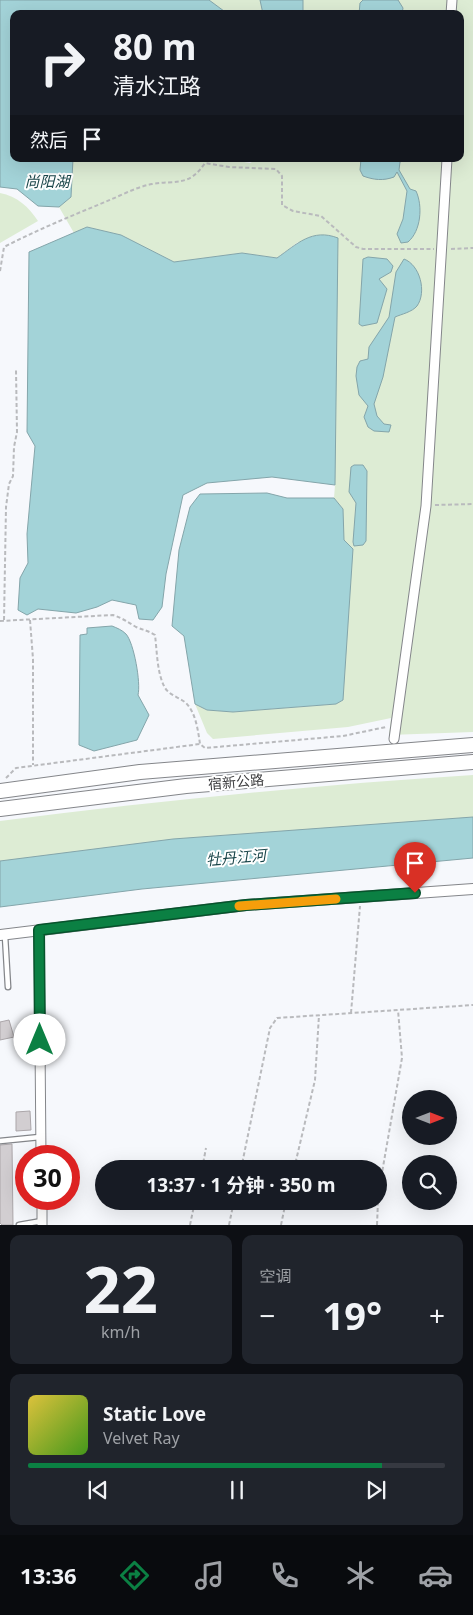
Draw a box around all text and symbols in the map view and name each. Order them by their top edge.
text: 80 m [113,23,196,70]
icon: right [30,30,95,95]
text: 清水江路 [113,70,201,100]
icon: arrive [78,125,106,153]
text: 然后 [30,127,68,153]
water label: 尚阳湖 [24,171,71,191]
street label: 宿新公路 [207,770,265,793]
pin [394,842,436,893]
water label: 牡丹江河 [205,844,270,870]
icon: arrive [401,849,429,877]
position arrow [13,1013,65,1065]
north arrow [402,1090,458,1145]
map controls [402,1090,457,1210]
speed limit sign: 30 [15,1145,80,1210]
button: search [402,1155,457,1210]
text: 13:37 · 1 分钟 · 350 m [146,1172,336,1198]
text: 22 [84,1244,158,1332]
text: 空调 [260,1265,292,1287]
text: 19° [322,1289,382,1341]
text: − [260,1296,276,1334]
text: + [429,1296,445,1334]
text: km/h [101,1321,140,1343]
text: Static Love [103,1401,206,1427]
text: Velvet Ray [103,1427,180,1449]
icon: previous [84,1476,112,1504]
icon: pause [223,1476,251,1504]
icon: next [362,1476,390,1504]
icon: directions [117,1558,152,1593]
icon: music [192,1558,227,1593]
icon: phone [267,1558,302,1593]
icon: climate [343,1558,378,1593]
icon: car [418,1558,453,1593]
text: 13:36 [20,1560,77,1590]

